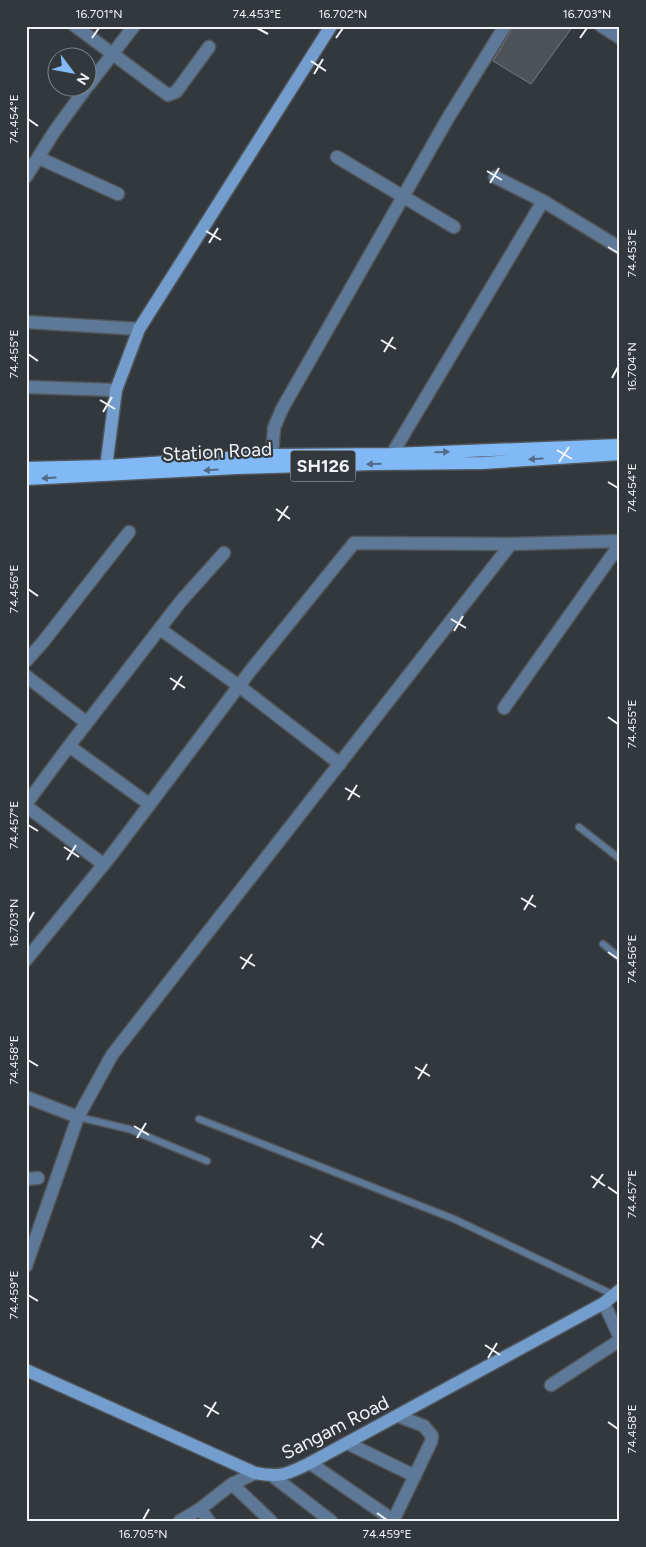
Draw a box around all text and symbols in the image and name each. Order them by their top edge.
text: 16.701°N [75,7,123,21]
text: 74.453°E [233,7,281,21]
text: 16.702°N [319,7,367,21]
text: 16.703°N [563,7,611,21]
north arrow [48,48,98,98]
text: N [73,70,93,88]
text: 74.454°E [7,94,21,144]
text: 74.453°E [625,229,639,277]
text: 74.455°E [7,329,21,379]
text: 16.704°N [625,342,639,392]
street label: Station Road [161,437,273,466]
one-way arrow [434,448,450,456]
road number: SH126 [290,451,356,482]
one-way arrow [528,456,544,464]
one-way arrow [366,460,382,468]
text: 74.454°E [625,463,639,513]
one-way arrow [203,466,219,474]
one-way arrow [41,475,57,483]
text: 74.456°E [7,564,21,614]
text: 74.455°E [625,699,639,749]
text: 74.457°E [7,801,21,849]
text: 16.703°N [7,899,21,947]
text: 74.456°E [625,934,639,984]
text: 74.458°E [7,1035,21,1085]
text: 74.457°E [625,1170,639,1218]
text: 74.459°E [7,1270,21,1320]
street label: Sangam Road [278,1391,393,1464]
text: 74.458°E [625,1404,639,1454]
text: 16.705°N [119,1527,168,1541]
text: 74.459°E [362,1527,412,1541]

